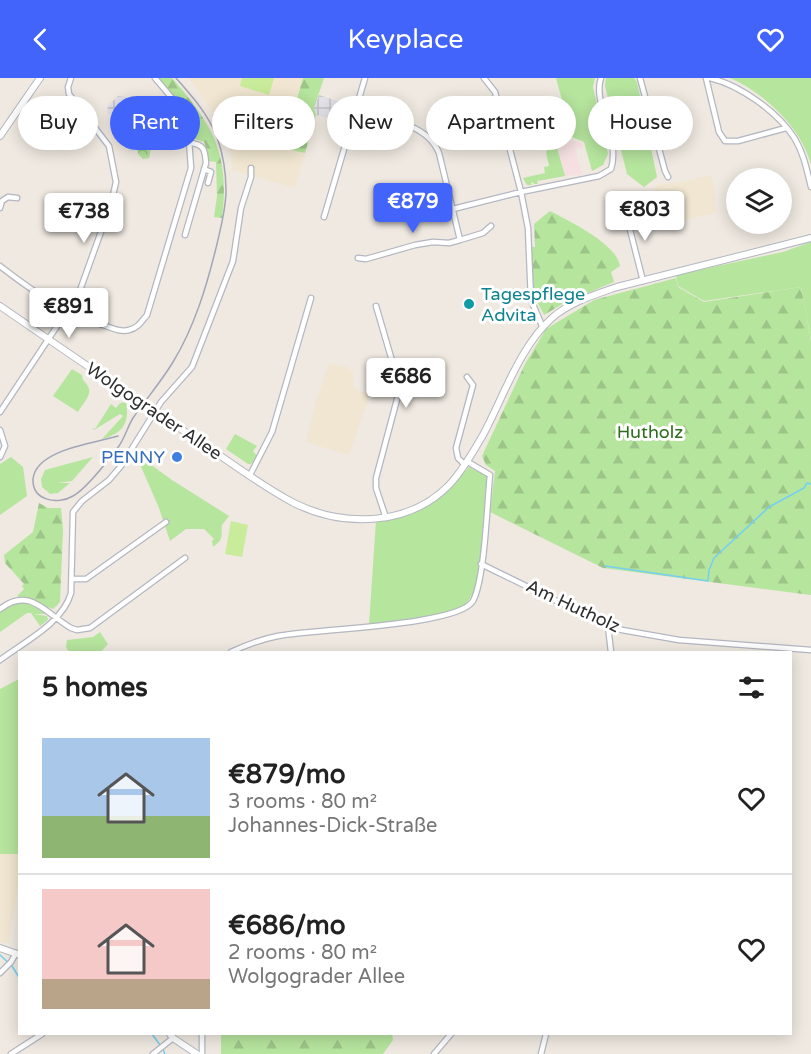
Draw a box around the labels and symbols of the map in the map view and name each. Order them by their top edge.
pin: €879 [377,183,449,234]
pin: €803 [609,191,681,242]
pin: €738 [48,193,120,244]
place label: Tagespflege Advita [481,283,585,326]
pin: €891 [33,288,105,339]
marker: Tagespflege Advita [462,297,476,311]
street label: Wolgograder Allee [82,357,226,465]
pin: €686 [370,358,442,409]
park label: Hutholz [617,421,683,443]
place label: PENNY [101,446,165,468]
marker: PENNY [170,450,184,464]
street label: Am Hutholz [523,575,623,637]

